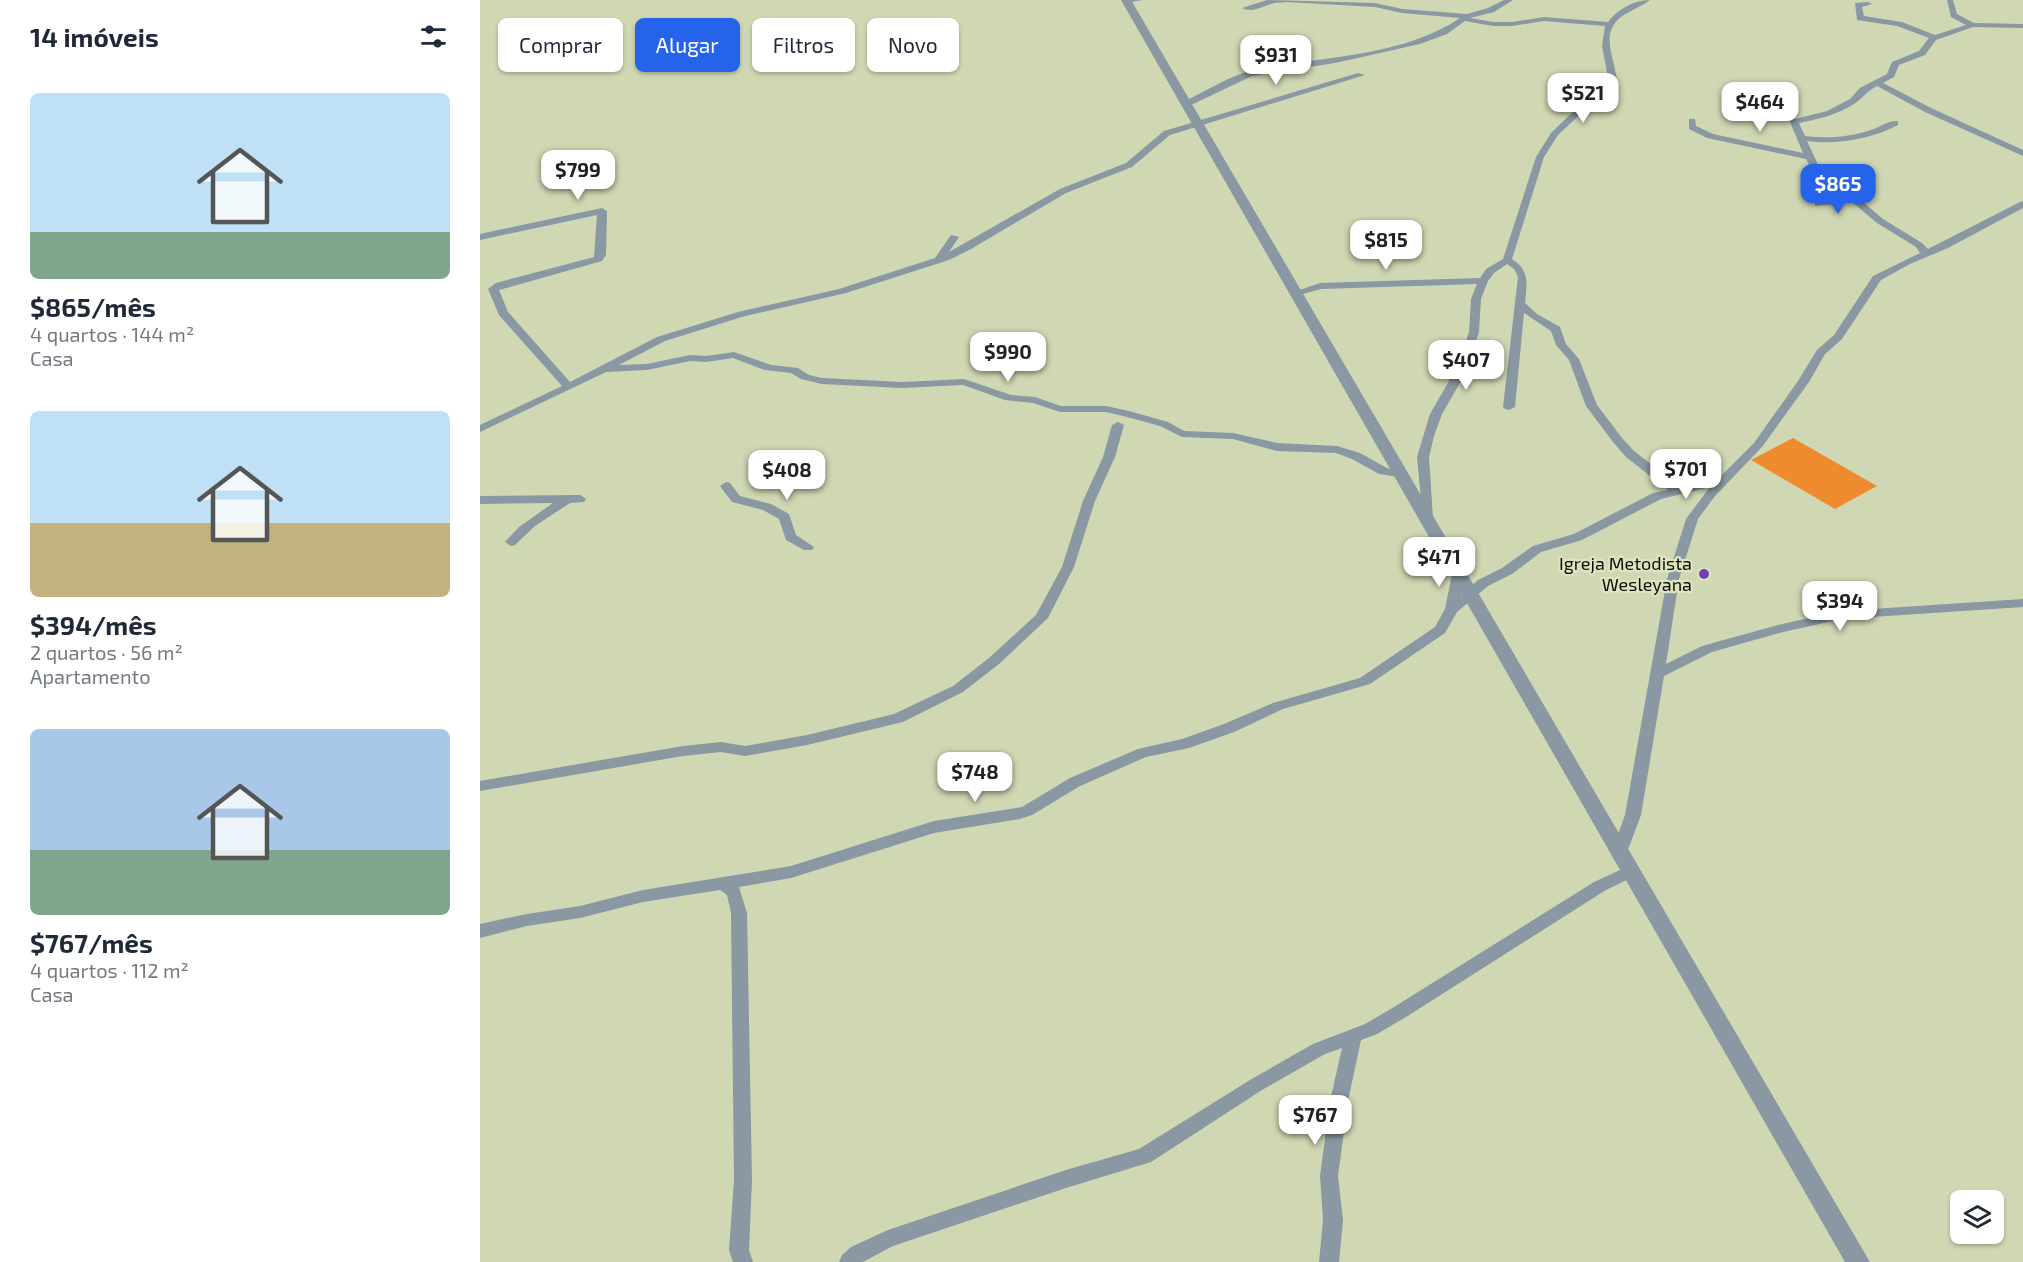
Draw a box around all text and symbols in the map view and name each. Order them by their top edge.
chip: Comprar [498,18,623,72]
chip: Alugar [635,18,740,72]
chip: Filtros [752,18,855,72]
chip: Novo [867,18,959,72]
icon: filters [417,20,450,53]
text: 14 imóveis [30,21,159,52]
pin: $931 [1240,35,1312,86]
text: $931 [1254,42,1298,66]
pin: $521 [1547,73,1619,124]
text: $521 [1562,80,1604,104]
pin: $464 [1724,82,1796,133]
text: $464 [1736,89,1784,113]
icon: home [186,132,294,240]
pin: $799 [542,150,614,201]
text: $799 [555,157,601,181]
pin: $865 [1802,164,1874,215]
text: $865 [1815,171,1861,195]
pin: $815 [1350,220,1422,271]
text: $815 [1364,227,1408,251]
text: $865/mês [30,291,156,322]
text: 4 quartos · 144 m² [30,322,194,346]
pin: $990 [972,332,1044,383]
text: $990 [984,339,1032,363]
pin: $407 [1430,340,1502,391]
text: Casa [30,346,74,370]
text: $407 [1442,347,1490,371]
pin: $701 [1650,449,1722,500]
icon: home [186,450,294,558]
pin: $408 [751,450,823,501]
text: $701 [1664,456,1708,480]
text: $408 [762,457,812,481]
pin: $471 [1403,537,1475,588]
text: $471 [1417,544,1461,568]
place label: Igreja Metodista Wesleyana [1559,552,1692,595]
marker: Igreja Metodista Wesleyana [1697,567,1711,581]
pin: $394 [1804,581,1876,632]
text: $394 [1816,588,1864,612]
text: $394/mês [30,609,157,640]
text: 2 quartos · 56 m² [30,640,183,664]
text: Apartamento [30,664,151,688]
pin: $748 [939,752,1011,803]
text: $748 [951,759,999,783]
icon: home [186,768,294,876]
text: $767/mês [30,927,153,958]
text: 4 quartos · 112 m² [30,958,189,982]
text: Casa [30,982,74,1006]
pin: $767 [1279,1095,1351,1146]
text: $767 [1293,1102,1337,1126]
map controls [1950,1190,2004,1244]
button: layers [1950,1190,2004,1244]

